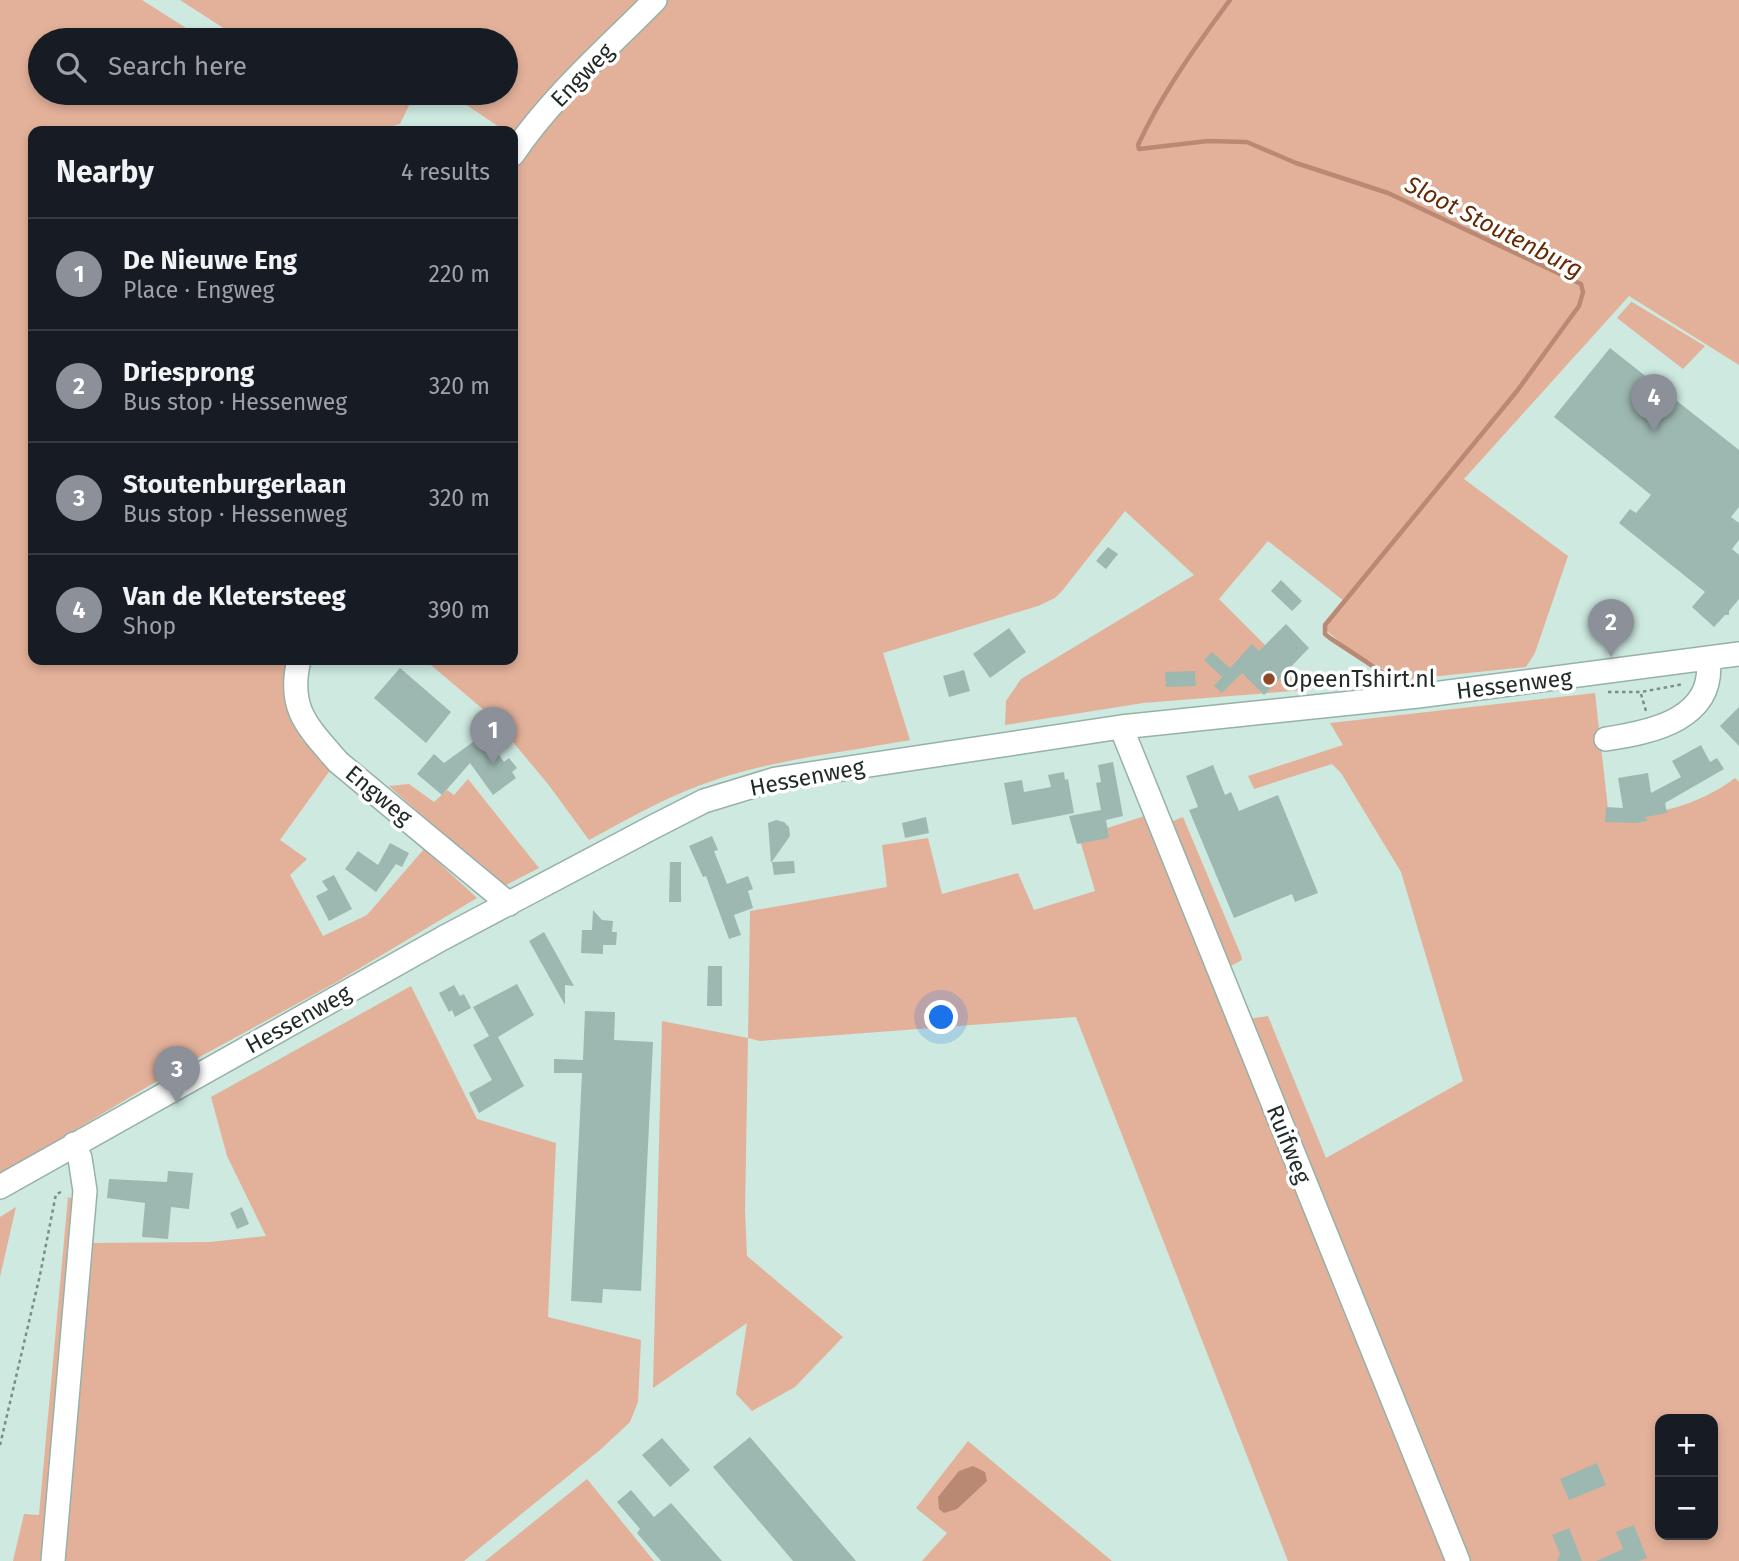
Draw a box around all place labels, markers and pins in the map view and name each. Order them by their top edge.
pin: 4 [1631,374,1677,432]
pin: 2 [1588,599,1634,657]
place label: OpeenTshirt.nl [1283,665,1436,693]
marker: OpeenTshirt.nl [1261,671,1277,687]
pin: 1 [470,707,516,765]
pin: 3 [154,1046,200,1104]

